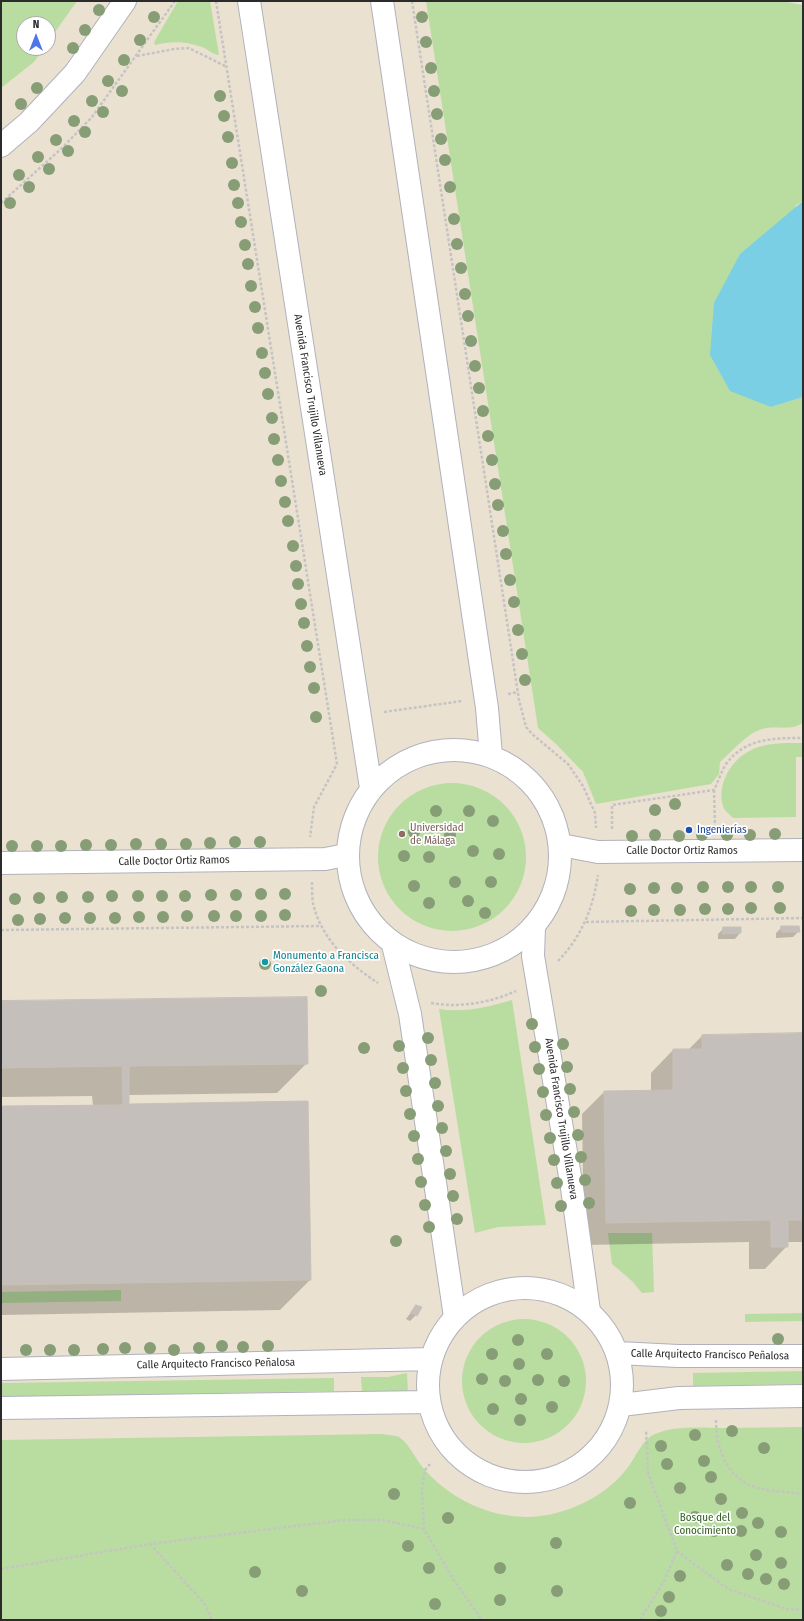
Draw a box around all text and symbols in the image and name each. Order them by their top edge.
north arrow [16,16,56,56]
text: N [33,18,39,31]
street label: Avenida Francisco Trujillo Villanueva [291,313,329,477]
place label: Universidad de Málaga [410,821,464,847]
place label: Ingenierías [697,823,747,837]
marker: Ingenierías [684,825,694,835]
marker: Universidad de Málaga [397,829,407,839]
street label: Calle Doctor Ortiz Ramos [626,844,738,858]
street label: Calle Doctor Ortiz Ramos [118,853,230,869]
place label: Monumento a Francisca González Gaona [273,949,379,975]
marker: Monumento a Francisca González Gaona [260,957,270,967]
street label: Avenida Francisco Trujillo Villanueva [542,1037,580,1201]
street label: Calle Arquitecto Francisco Peñalosa [631,1347,789,1363]
street label: Calle Arquitecto Francisco Peñalosa [137,1356,295,1372]
park label: Bosque del Conocimiento [674,1511,736,1537]

